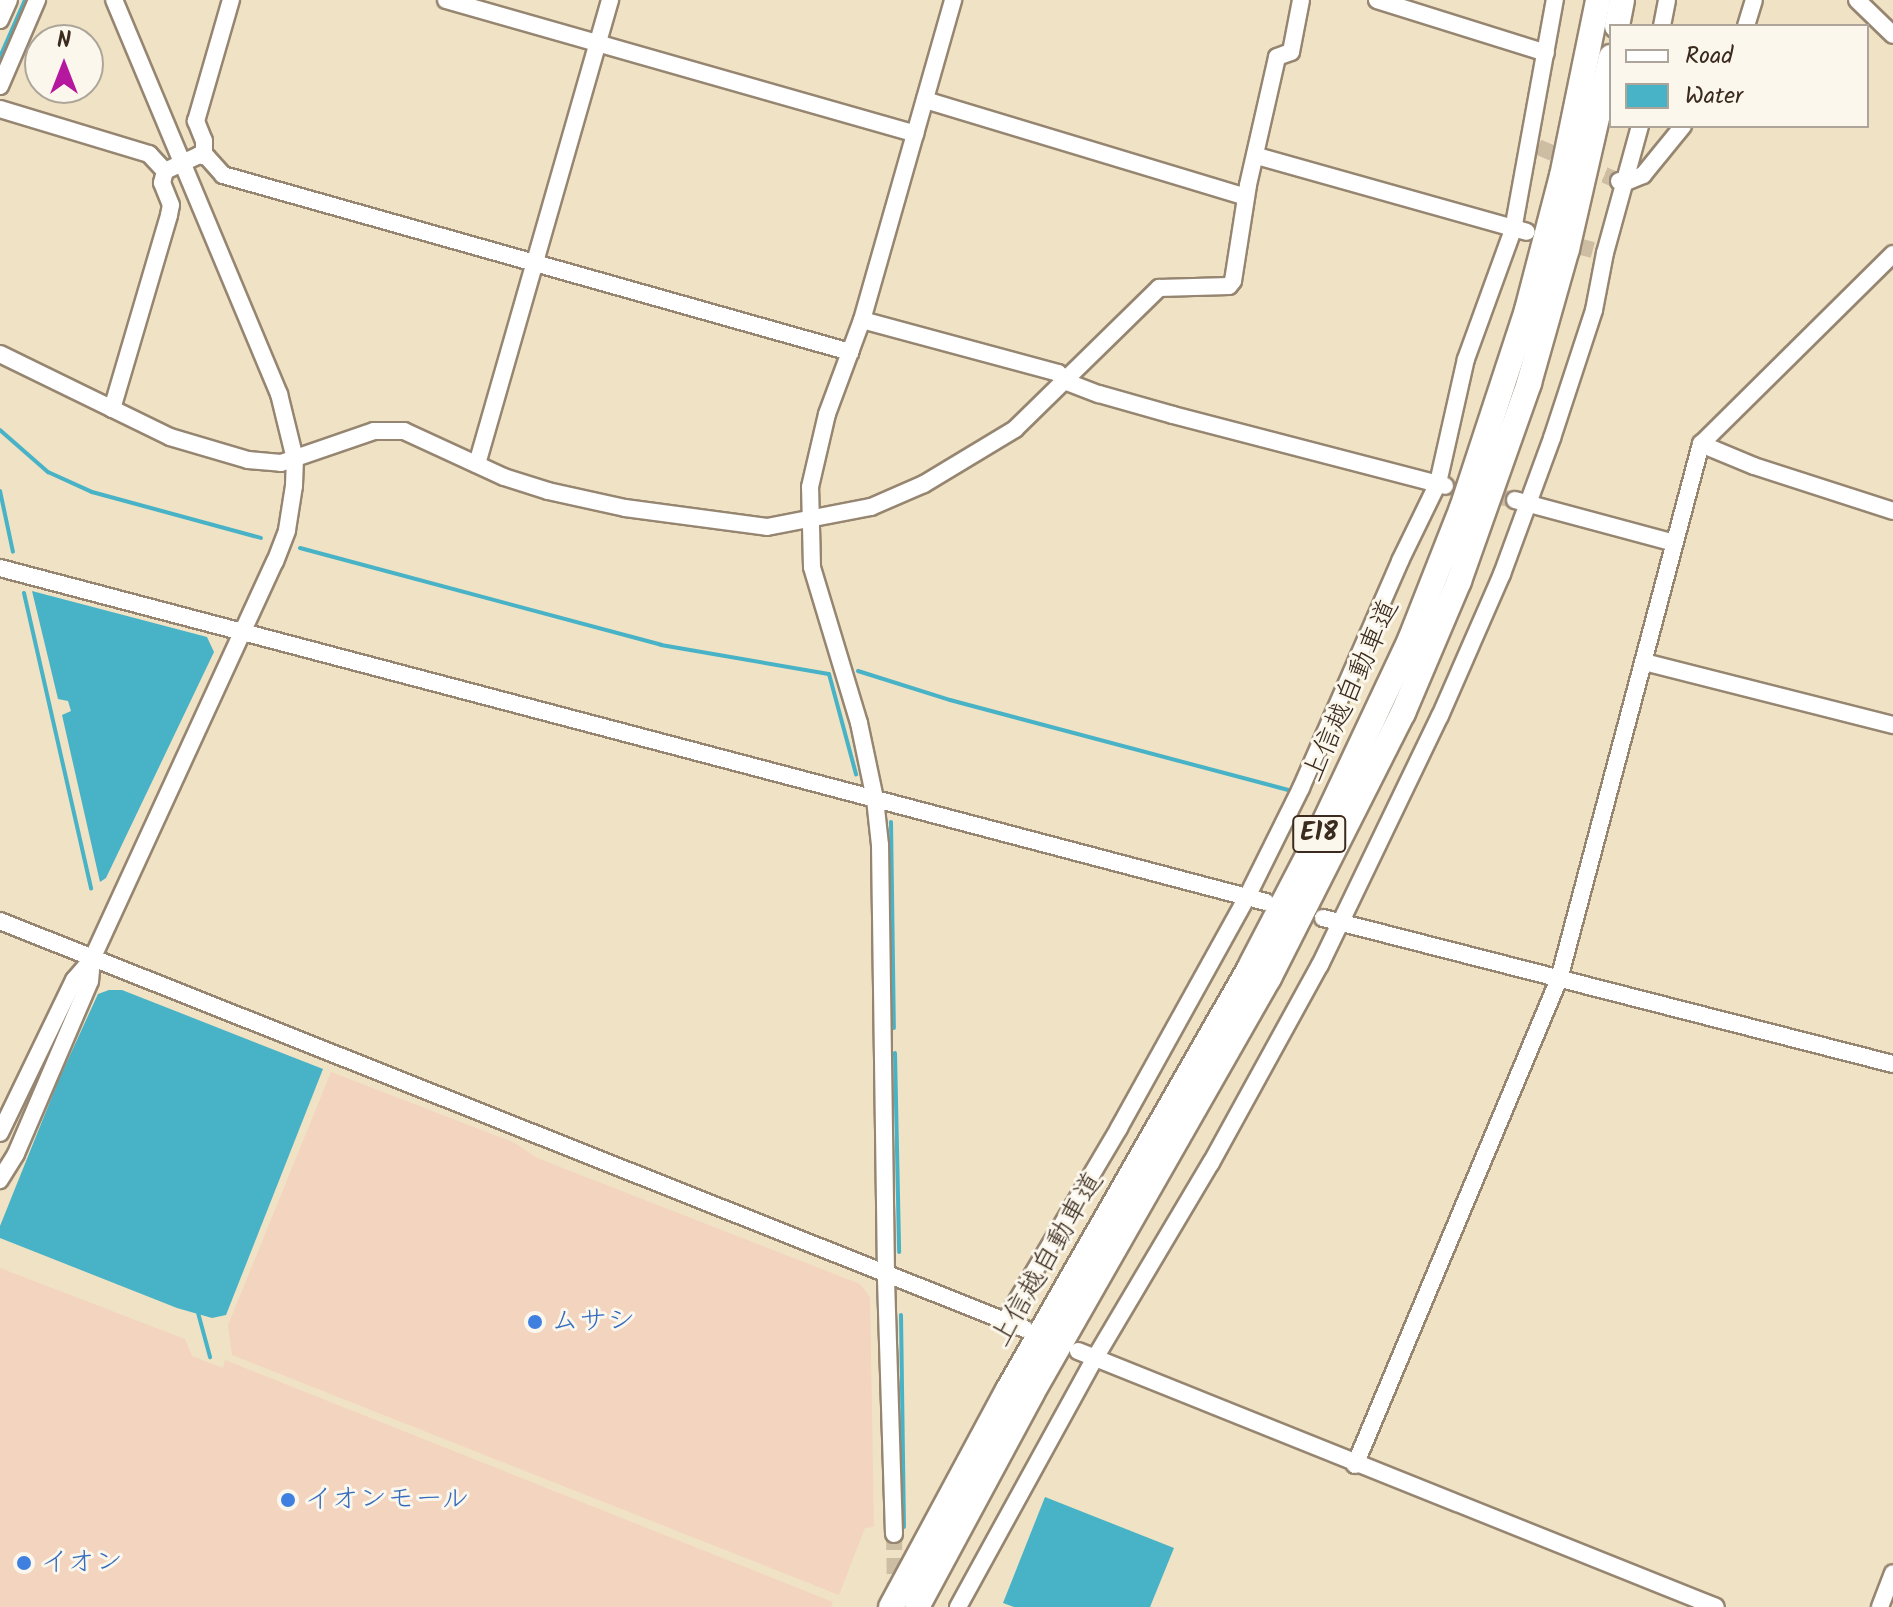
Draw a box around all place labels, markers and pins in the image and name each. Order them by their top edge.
place label: ムサシ [551,1305,635,1339]
marker: ムサシ [526,1313,544,1331]
place label: イオンモール [304,1483,472,1517]
marker: イオンモール [279,1491,297,1509]
place label: イオン [40,1546,124,1580]
marker: イオン [15,1554,33,1572]

